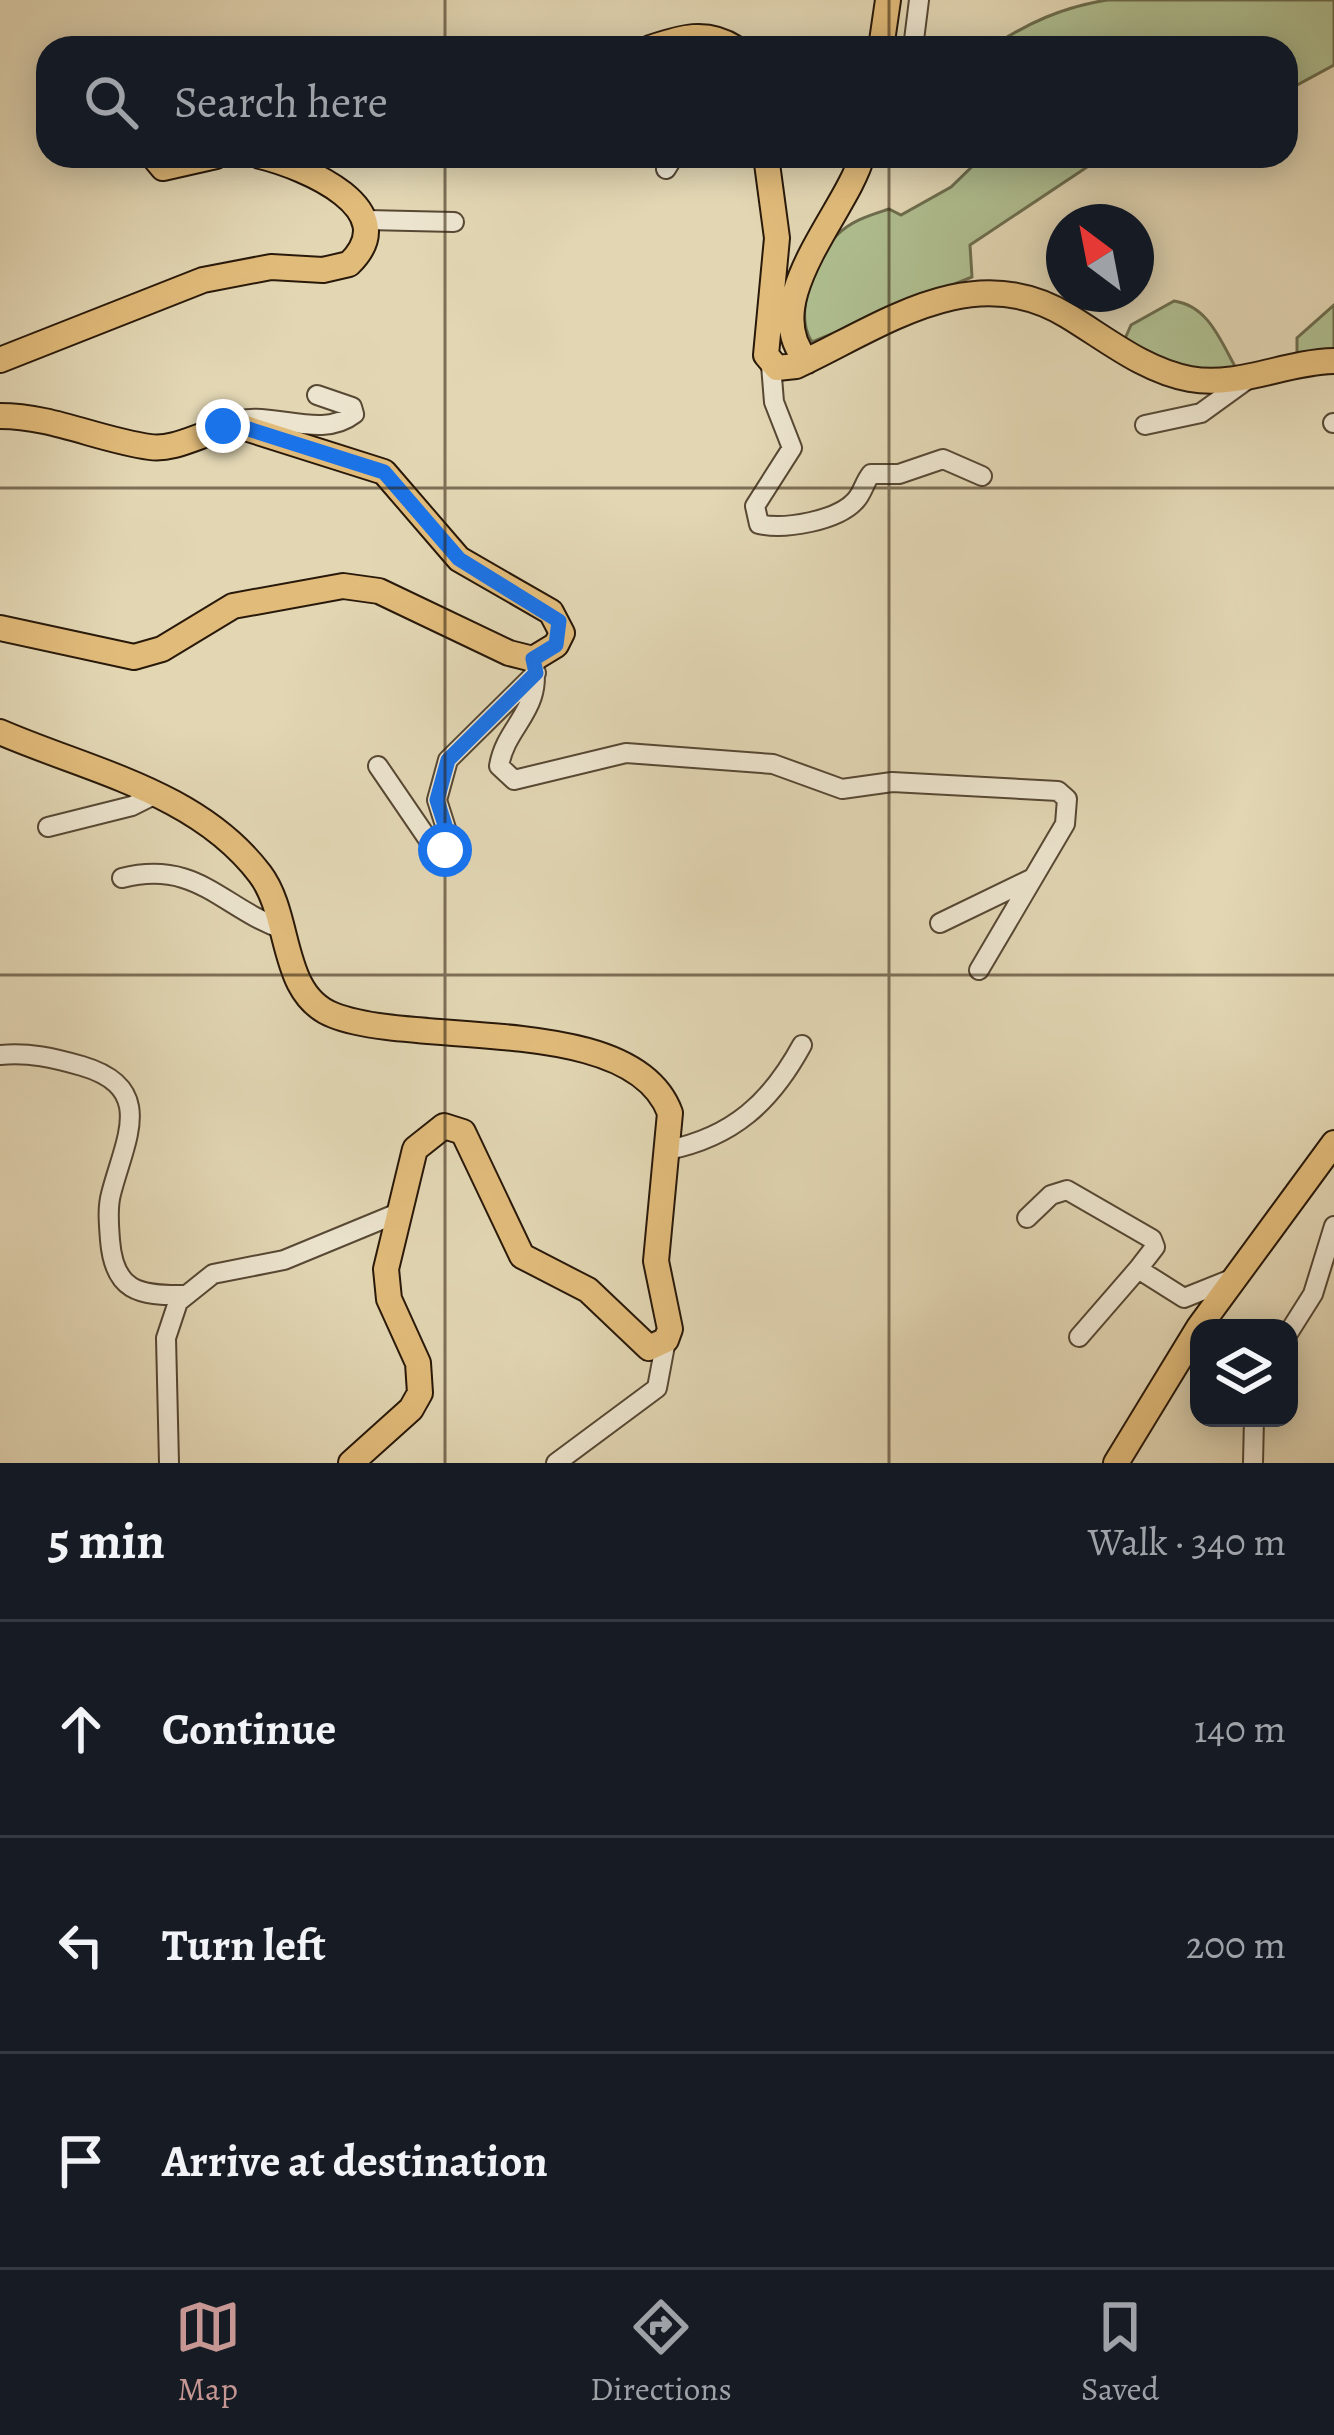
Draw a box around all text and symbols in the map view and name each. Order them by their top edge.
search box [36,36,1298,168]
icon: search [78,69,144,135]
text: Search here [174,71,388,133]
north arrow [1046,204,1154,312]
route end [196,399,250,453]
route start [418,823,472,877]
map controls [1190,1319,1298,1427]
button: layers [1190,1319,1298,1427]
text: 5 min [48,1506,165,1576]
text: Walk · 340 m [1088,1515,1286,1568]
icon: ahead [48,1696,114,1762]
text: Continue [162,1698,336,1760]
text: 140 m [1194,1702,1286,1755]
icon: left [48,1912,114,1978]
text: Turn left [162,1914,326,1976]
text: 200 m [1186,1918,1286,1971]
icon: arrive [48,2128,114,2194]
text: Arrive at destination [162,2130,548,2192]
tab: Map [175,2294,241,2411]
tab: Directions [590,2294,732,2411]
tab: Saved [1081,2294,1159,2411]

